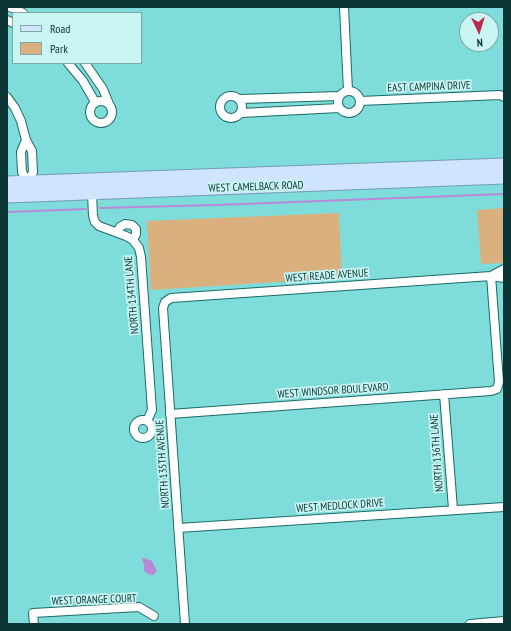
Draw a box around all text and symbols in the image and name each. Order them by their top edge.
legend [12,12,142,64]
north arrow [459,12,499,52]
text: Road [50,21,70,36]
text: N [476,36,483,50]
text: Park [50,41,68,56]
street label: EAST CAMPINA DRIVE [387,79,471,95]
street label: WEST CAMELBACK ROAD [208,179,304,195]
street label: NORTH 134TH LANE [122,255,142,335]
street label: WEST READE AVENUE [285,267,369,285]
street label: WEST WINDSOR BOULEVARD [277,381,389,401]
street label: NORTH 136TH LANE [428,413,446,493]
street label: NORTH 135TH AVENUE [153,419,173,509]
street label: WEST MEDLOCK DRIVE [296,496,384,516]
street label: WEST ORANGE COURT [51,592,137,608]

